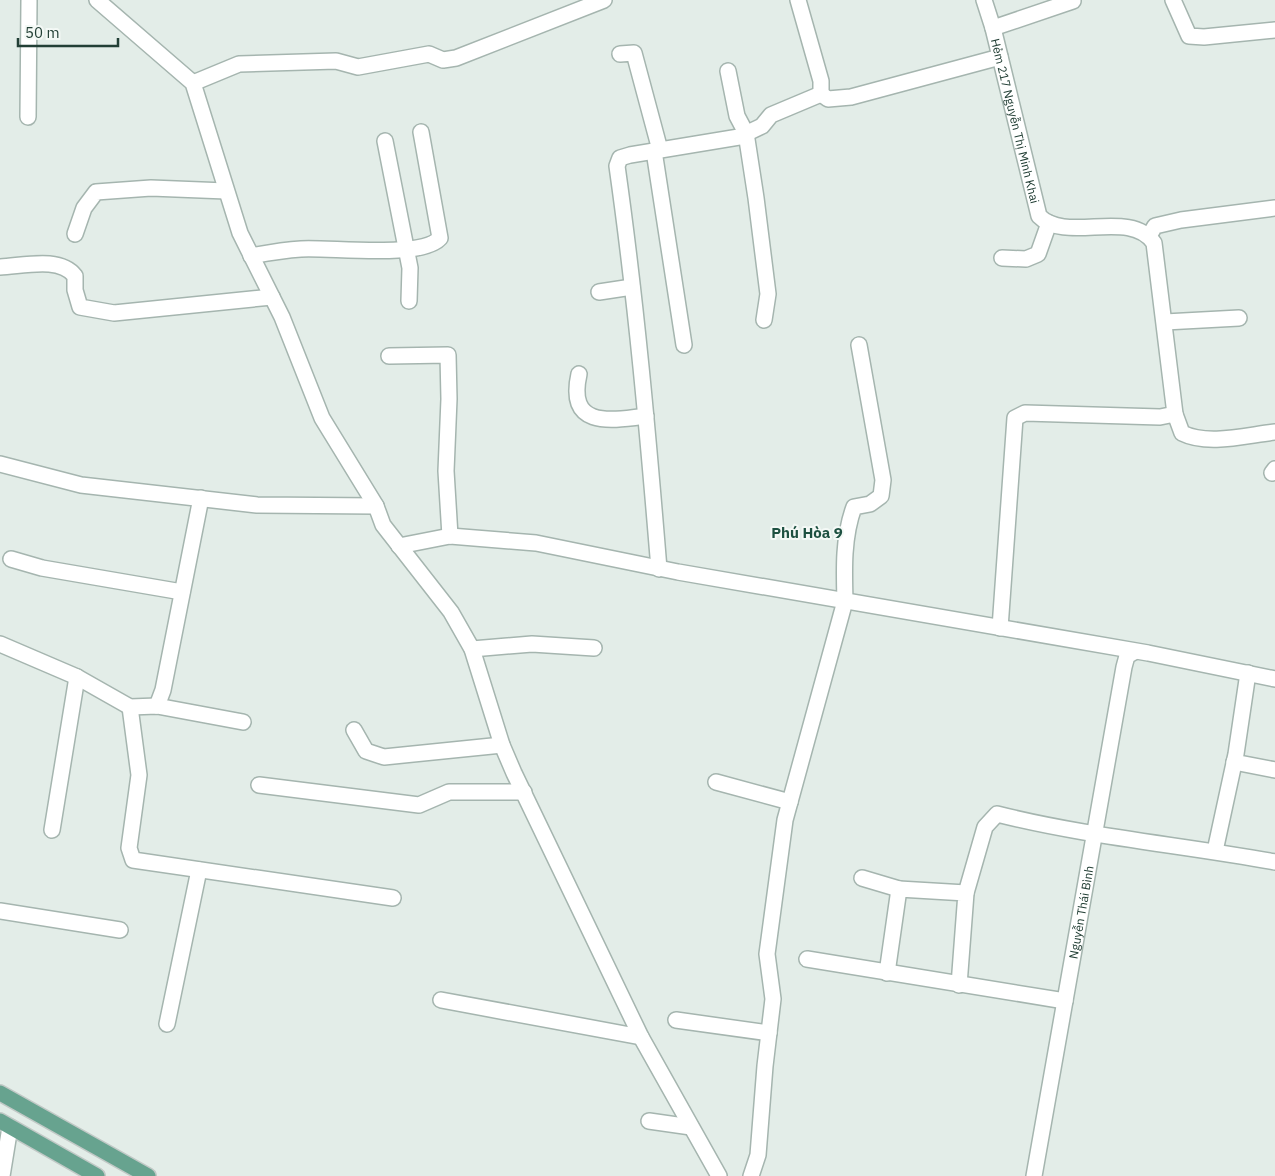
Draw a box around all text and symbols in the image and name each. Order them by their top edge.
scale bar [18,15,118,47]
text: 50 m [25,23,60,42]
street label: Hẻm 217 Nguyễn Thị Minh Khai [988,37,1043,205]
district label: Phú Hòa 9 [771,523,843,542]
street label: Nguyễn Thái Bình [1065,864,1096,960]

